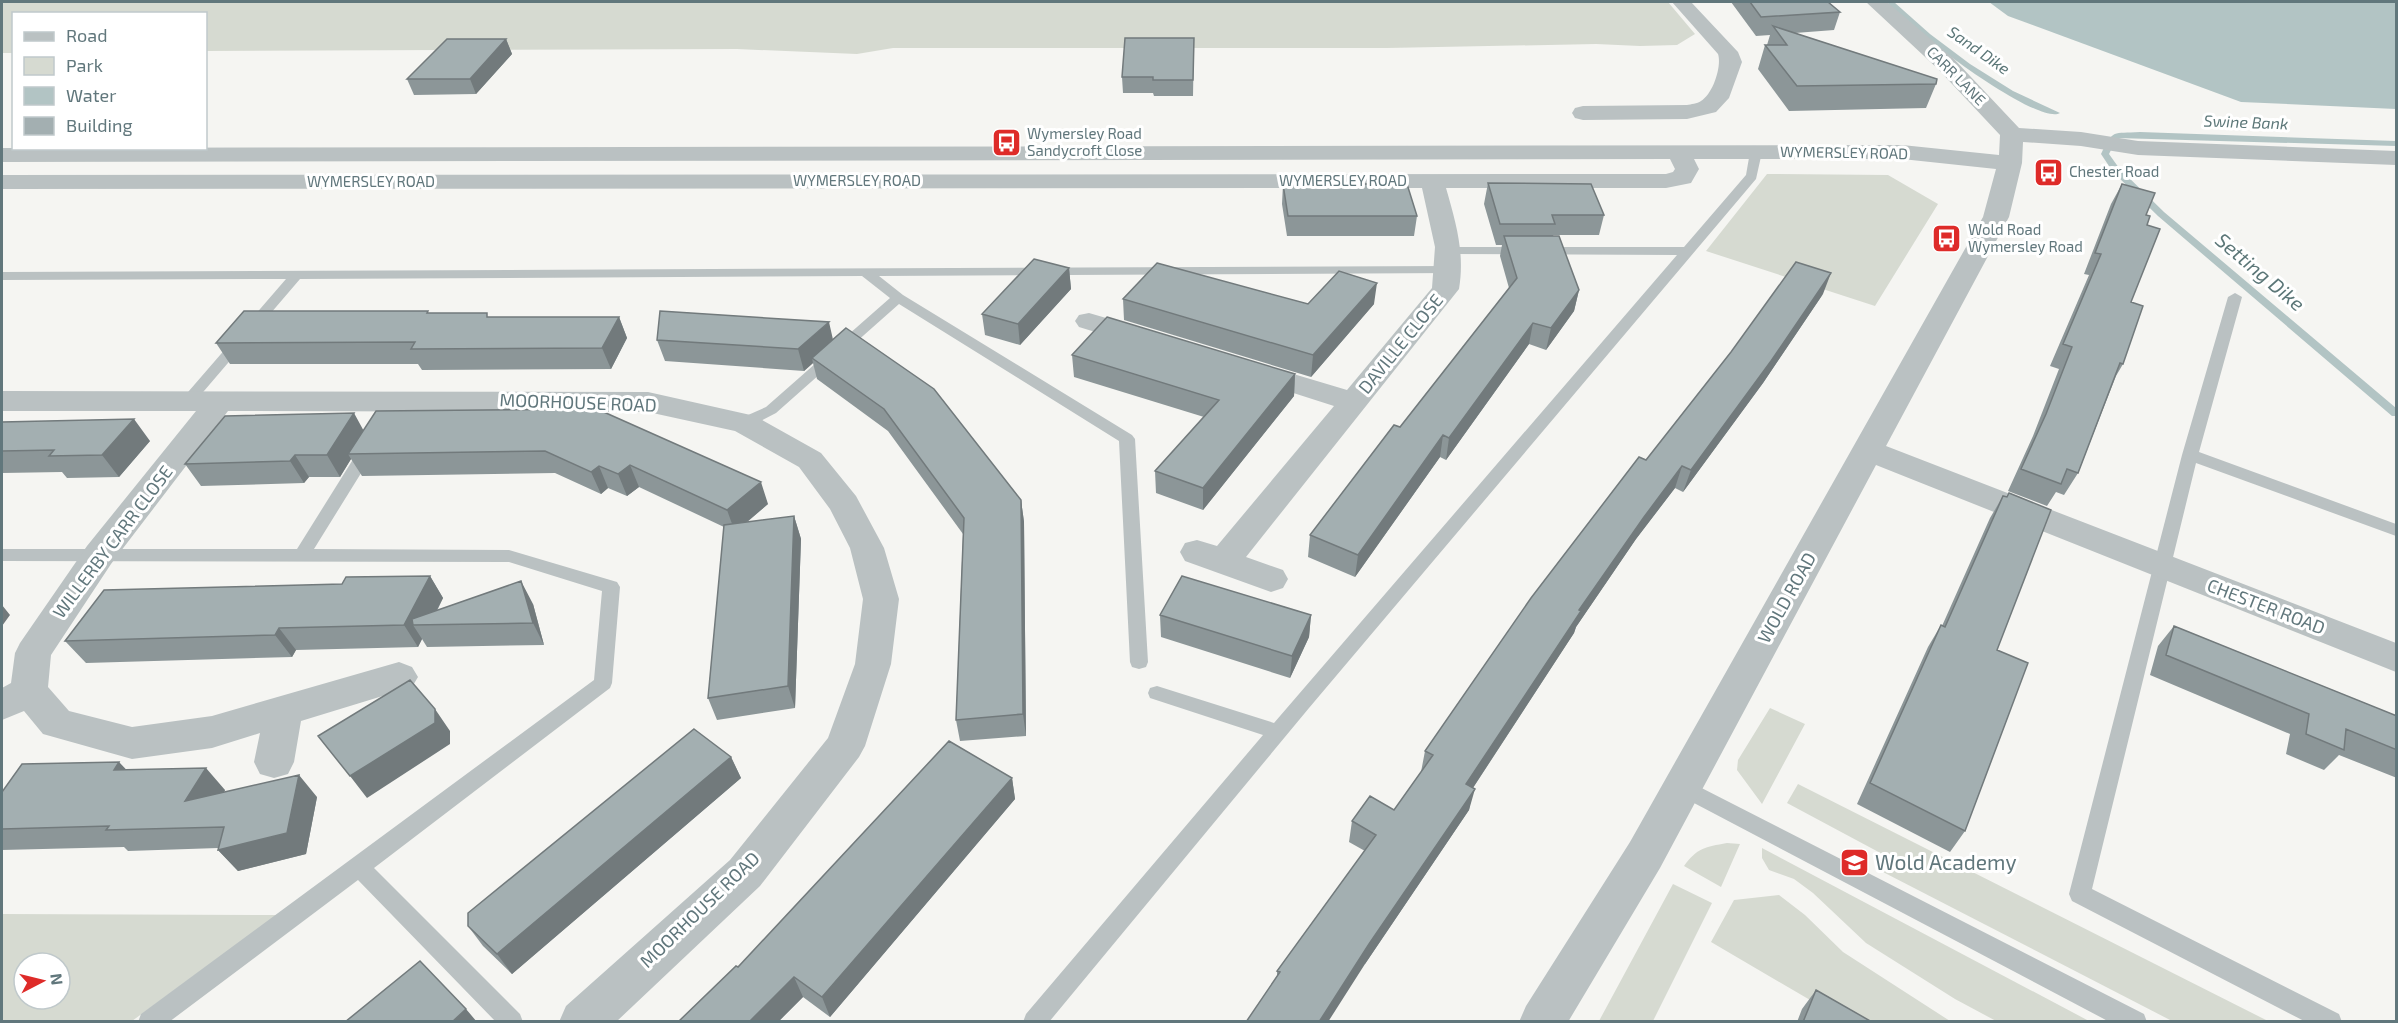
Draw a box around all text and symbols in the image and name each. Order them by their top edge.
legend [12,12,207,150]
water label: Sand Dike [1945,21,2014,78]
text: Road [66,24,107,46]
street label: CARR LANE [1924,42,1990,108]
text: Park [66,54,103,76]
text: Water [66,84,116,106]
water label: Swine Bank [2203,111,2289,132]
text: Building [66,114,133,136]
place label: Wymersley Road Sandycroft Close [1027,124,1142,159]
bus stop icon: Wymersley Road Sandycroft Close [990,127,1022,159]
street label: WYMERSLEY ROAD [1780,142,1908,162]
bus stop icon: Chester Road [2032,156,2064,188]
place label: Chester Road [2069,162,2159,180]
street label: WYMERSLEY ROAD [793,171,921,189]
street label: WYMERSLEY ROAD [1279,171,1407,189]
street label: WYMERSLEY ROAD [307,172,435,190]
place label: Wold Road Wymersley Road [1968,220,2083,255]
bus stop icon: Wold Road Wymersley Road [1931,223,1963,255]
water label: Setting Dike [2211,227,2310,316]
street label: DAVILLE CLOSE [1353,289,1447,398]
street label: MOORHOUSE ROAD [499,388,657,416]
street label: WILLERBY CARR CLOSE [48,461,177,622]
street label: WOLD ROAD [1752,548,1820,647]
street label: CHESTER ROAD [2204,574,2328,639]
street label: MOORHOUSE ROAD [635,847,764,972]
school or university icon: Wold Academy [1838,847,1870,879]
place label: Wold Academy [1875,849,2017,874]
north arrow [12,951,72,1011]
text: N [47,972,68,986]

